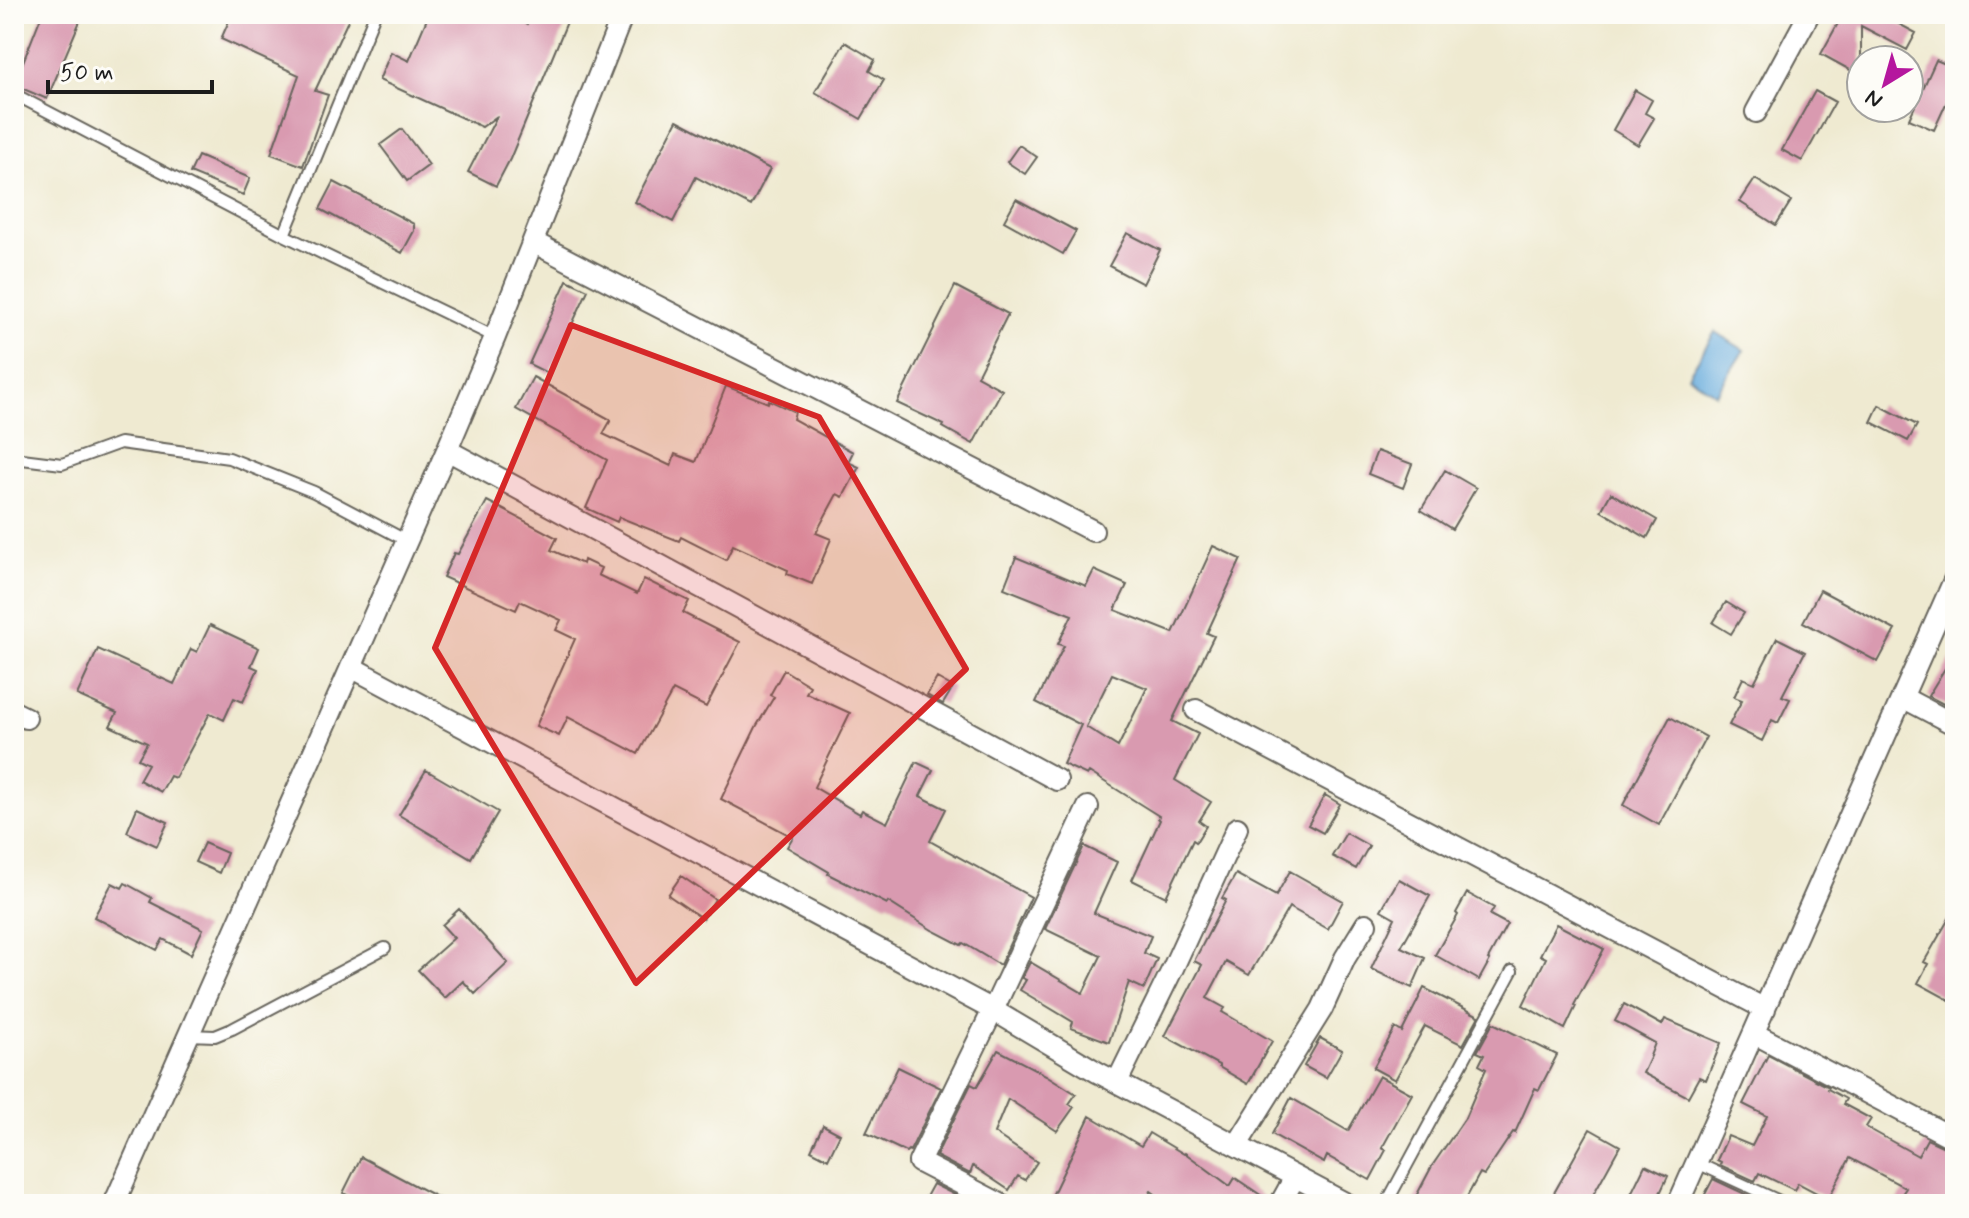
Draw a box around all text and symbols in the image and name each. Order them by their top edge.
scale bar [48,44,212,94]
north arrow [1845,44,1925,124]
text: 50 m [60,58,114,89]
text: N [1860,83,1888,114]

